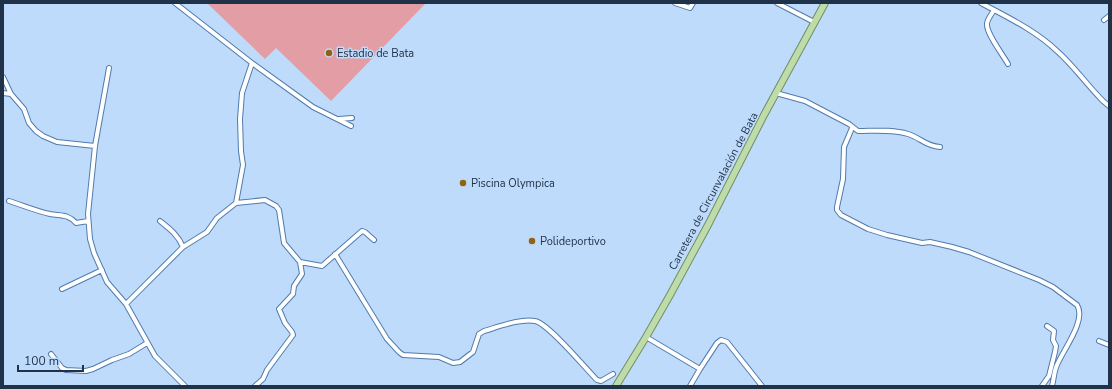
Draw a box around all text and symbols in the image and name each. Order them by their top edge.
place label: Estadio de Bata [337,46,414,61]
marker: Estadio de Bata [324,48,334,58]
street label: Carretera de Circunvalación de Bata [665,110,762,273]
place label: Piscina Olympica [471,176,555,191]
marker: Piscina Olympica [458,178,468,188]
place label: Polideportivo [540,234,606,249]
marker: Polideportivo [527,236,537,246]
scale bar [18,347,83,373]
text: 100 m [24,353,59,369]

